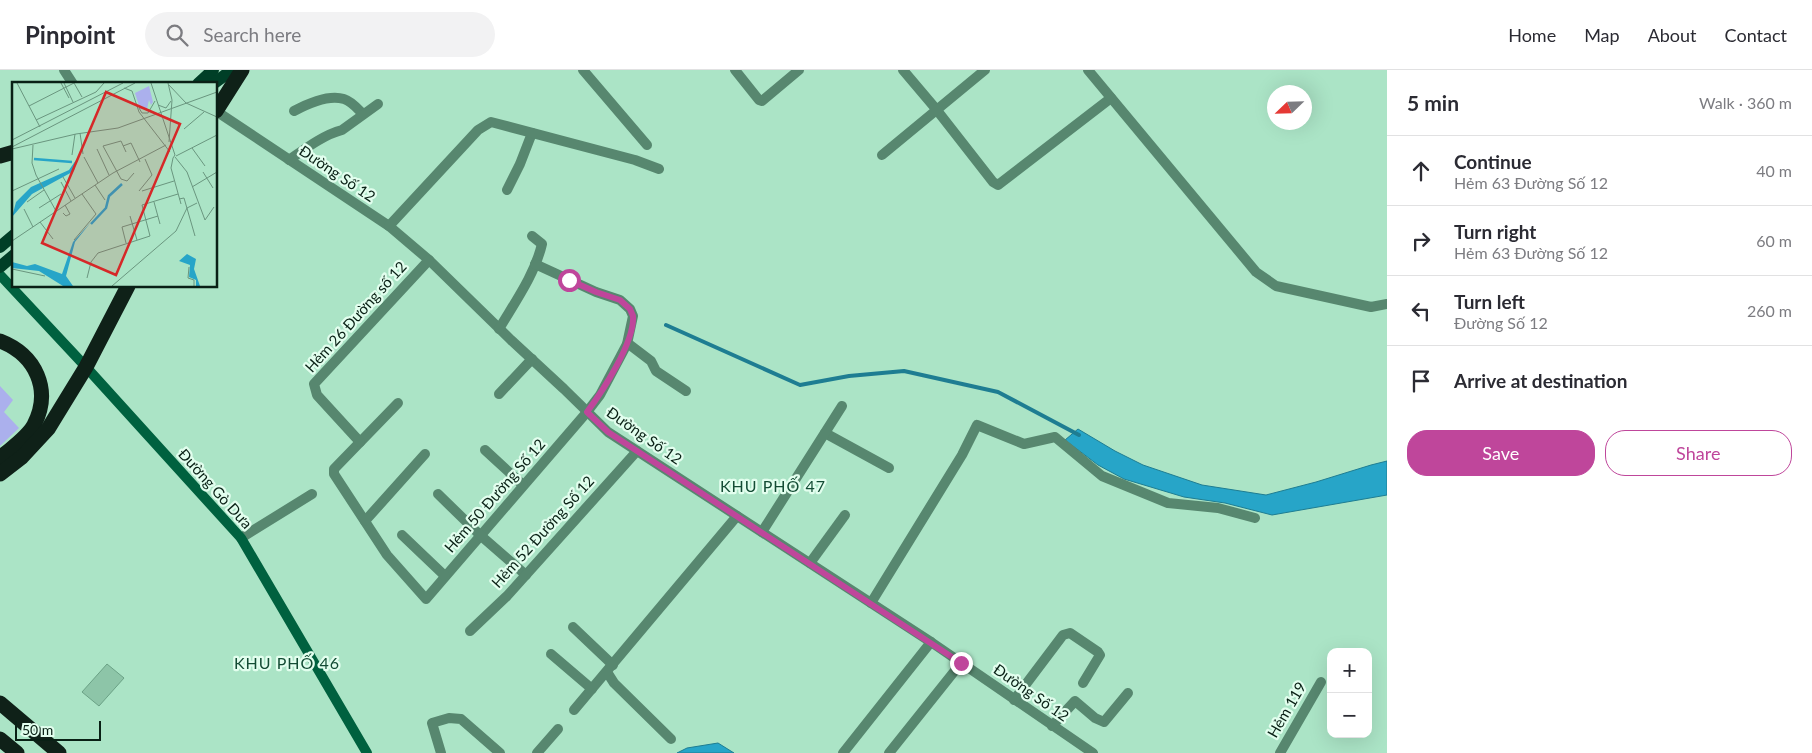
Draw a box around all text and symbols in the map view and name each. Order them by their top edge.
search box [145,12,495,57]
text: Pinpoint [25,20,115,49]
icon: search [163,21,191,49]
text: Search here [203,23,301,46]
text: Home [1508,24,1556,46]
text: Map [1584,24,1620,46]
text: About [1648,24,1697,46]
text: Contact [1725,24,1787,46]
inset map [12,82,218,288]
north arrow [1267,85,1312,130]
text: 5 min [1407,90,1459,115]
text: Walk · 360 m [1699,93,1792,112]
street label: Đường Số 12 [296,141,379,205]
text: Continue [1454,150,1532,173]
icon: ahead [1407,157,1435,185]
text: 40 m [1756,161,1792,180]
text: Hẻm 63 Đường Số 12 [1454,173,1608,192]
text: Turn right [1454,220,1536,243]
icon: right [1407,227,1435,255]
text: 60 m [1756,231,1792,250]
text: Hẻm 63 Đường Số 12 [1454,243,1608,262]
street label: Hẻm 26 Đường số 12 [301,257,410,375]
route start [558,269,581,292]
text: Turn left [1454,290,1525,313]
icon: left [1407,297,1435,325]
text: 260 m [1747,301,1792,320]
text: Đường Số 12 [1454,313,1548,332]
icon: arrive [1407,367,1435,395]
text: Arrive at destination [1454,369,1627,392]
street label: Đường Số 12 [603,403,686,468]
button: Save [1407,430,1595,476]
button: Share [1605,430,1792,476]
street label: Hẻm 50 Đường Số 12 [440,435,548,556]
street label: Đường Gò Dưa [175,445,256,532]
street label: Hẻm 52 Đường Số 12 [487,472,597,591]
district label: KHU PHỐ 47 [720,476,826,495]
map controls [1327,648,1372,738]
button: + [1327,648,1372,693]
route end [950,652,973,675]
district label: KHU PHỐ 46 [234,653,340,672]
street label: Đường Số 12 [990,660,1073,725]
street label: Hẻm 119 [1263,678,1309,741]
button: − [1327,693,1372,738]
scale bar [15,718,101,741]
text: 50 m [22,721,53,738]

